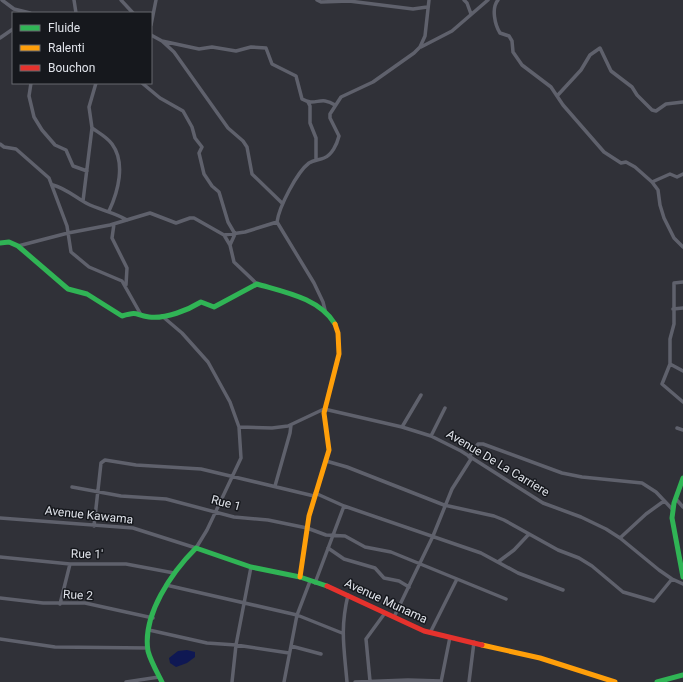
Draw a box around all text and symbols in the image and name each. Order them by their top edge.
legend [12,12,152,84]
text: Fluide [48,21,80,35]
text: Ralenti [48,41,85,55]
text: Bouchon [48,61,95,75]
street label: Avenue De La Carriere [444,427,552,499]
street label: Rue 1 [210,492,242,514]
street label: Avenue Kawama [44,503,134,527]
street label: Rue 1' [71,547,103,561]
street label: Avenue Munama [342,576,430,626]
street label: Rue 2 [63,587,94,603]

